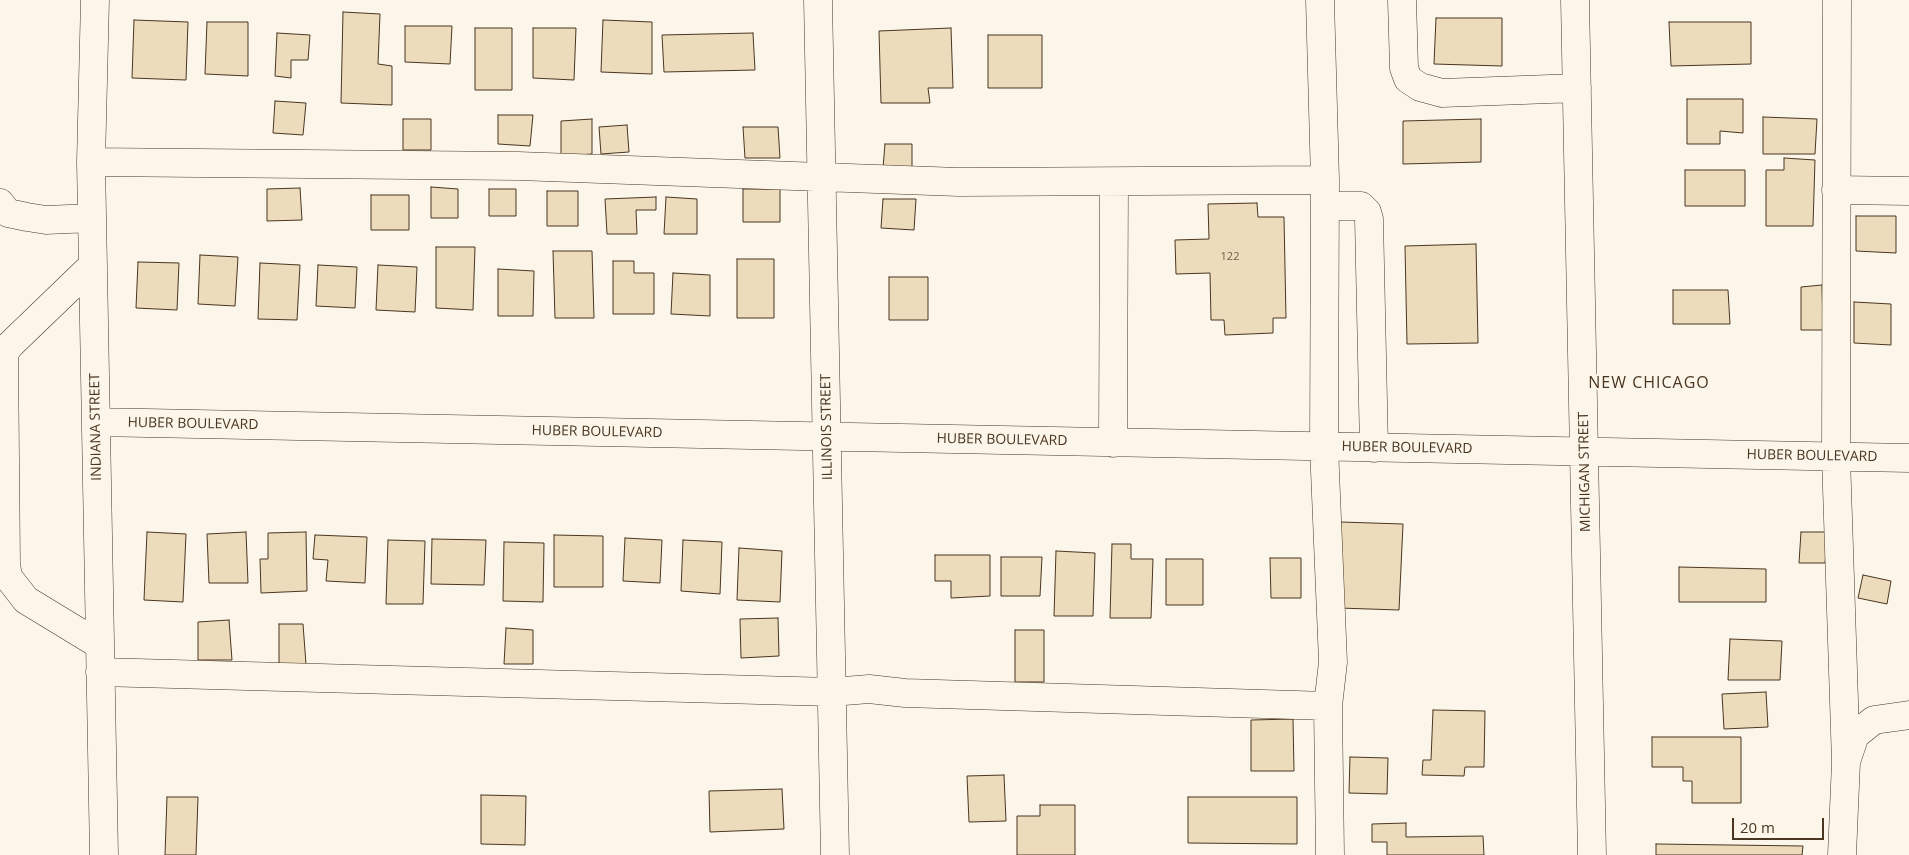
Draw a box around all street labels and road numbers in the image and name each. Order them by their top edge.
street label: INDIANA STREET [87,373,105,481]
street label: ILLINOIS STREET [818,374,836,480]
street label: MICHIGAN STREET [1576,412,1594,532]
street label: HUBER BOULEVARD [127,414,259,434]
street label: HUBER BOULEVARD [531,422,663,442]
street label: HUBER BOULEVARD [936,430,1068,450]
street label: HUBER BOULEVARD [1341,438,1473,458]
street label: HUBER BOULEVARD [1746,446,1878,466]

